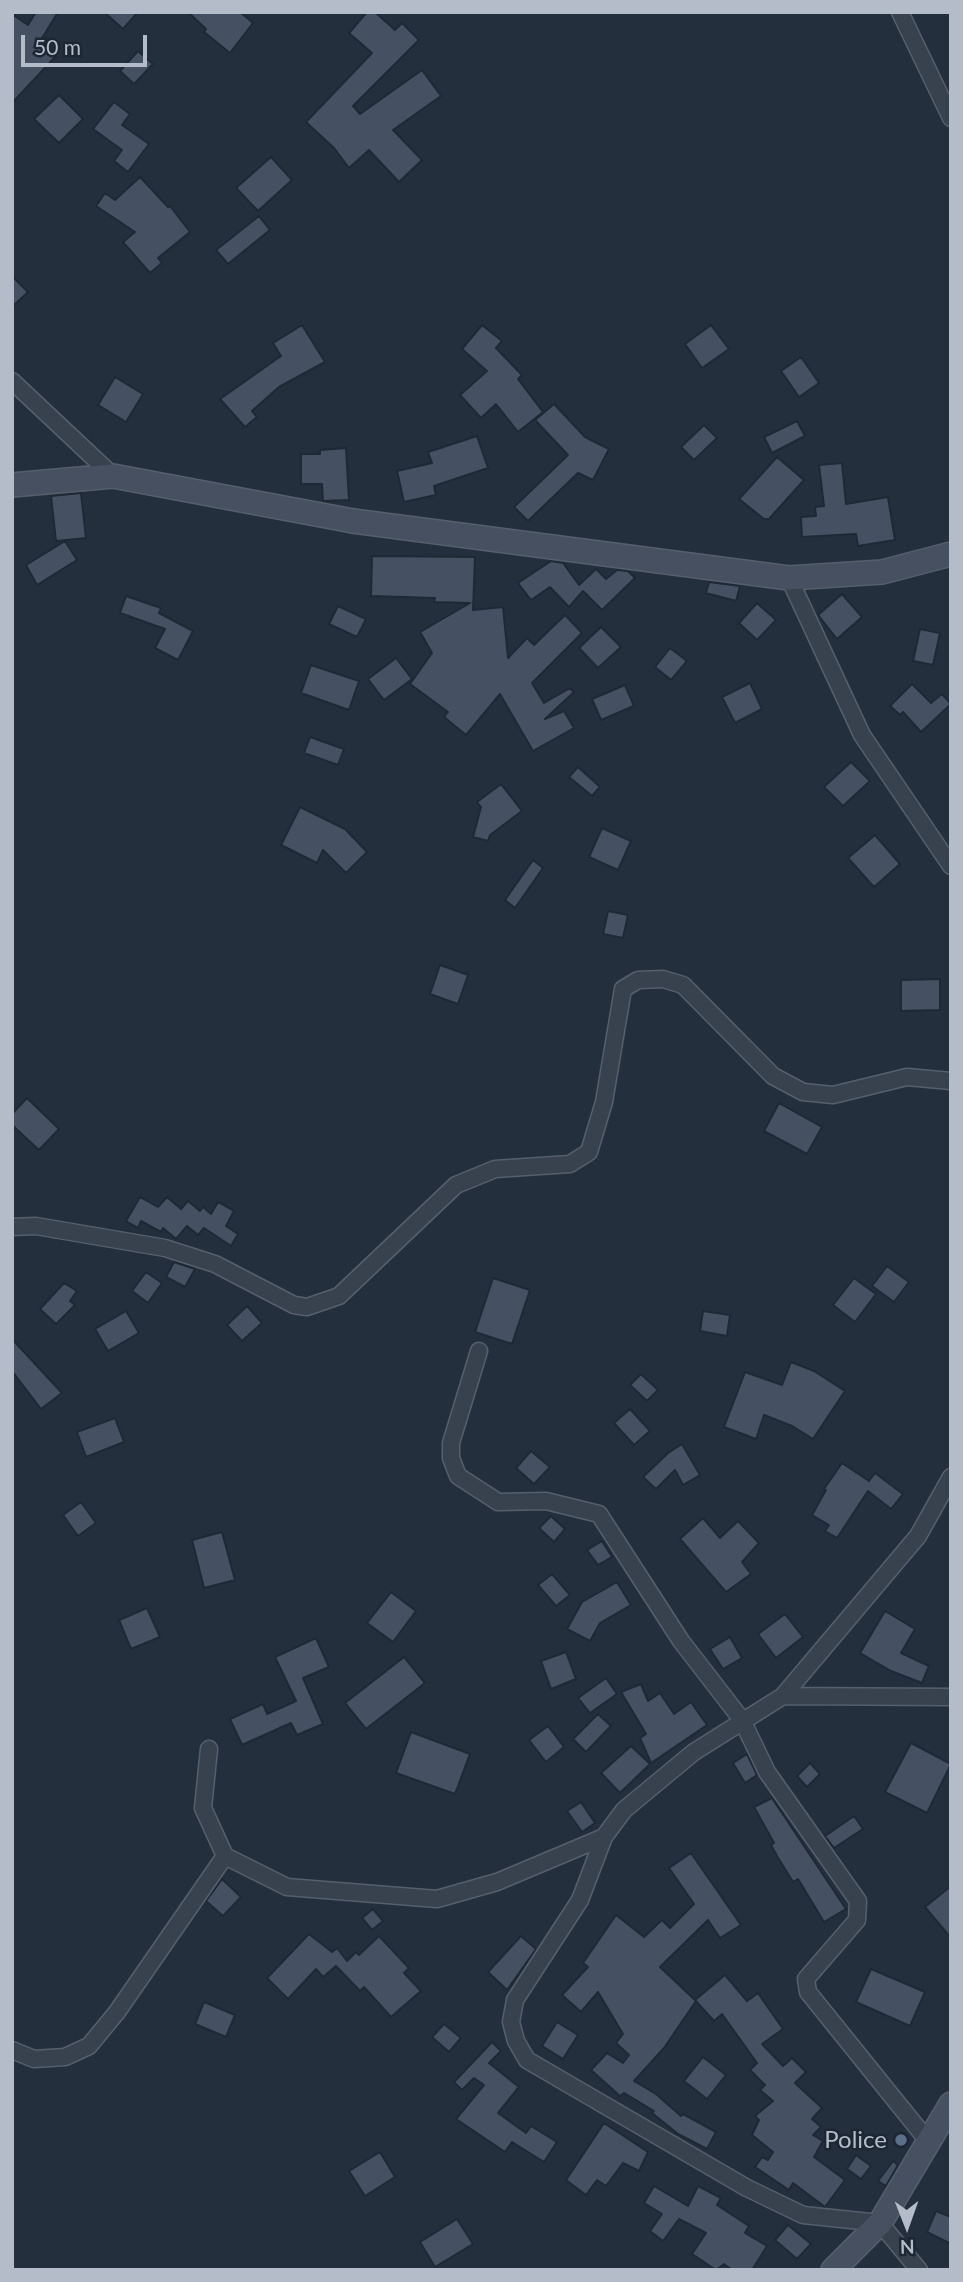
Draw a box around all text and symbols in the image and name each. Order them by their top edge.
scale bar [24,21,150,65]
text: 50 m [34,34,81,59]
place label: Police [824,2126,887,2154]
marker: Police [893,2132,909,2148]
north arrow [872,2191,942,2261]
text: N [900,2236,915,2259]

